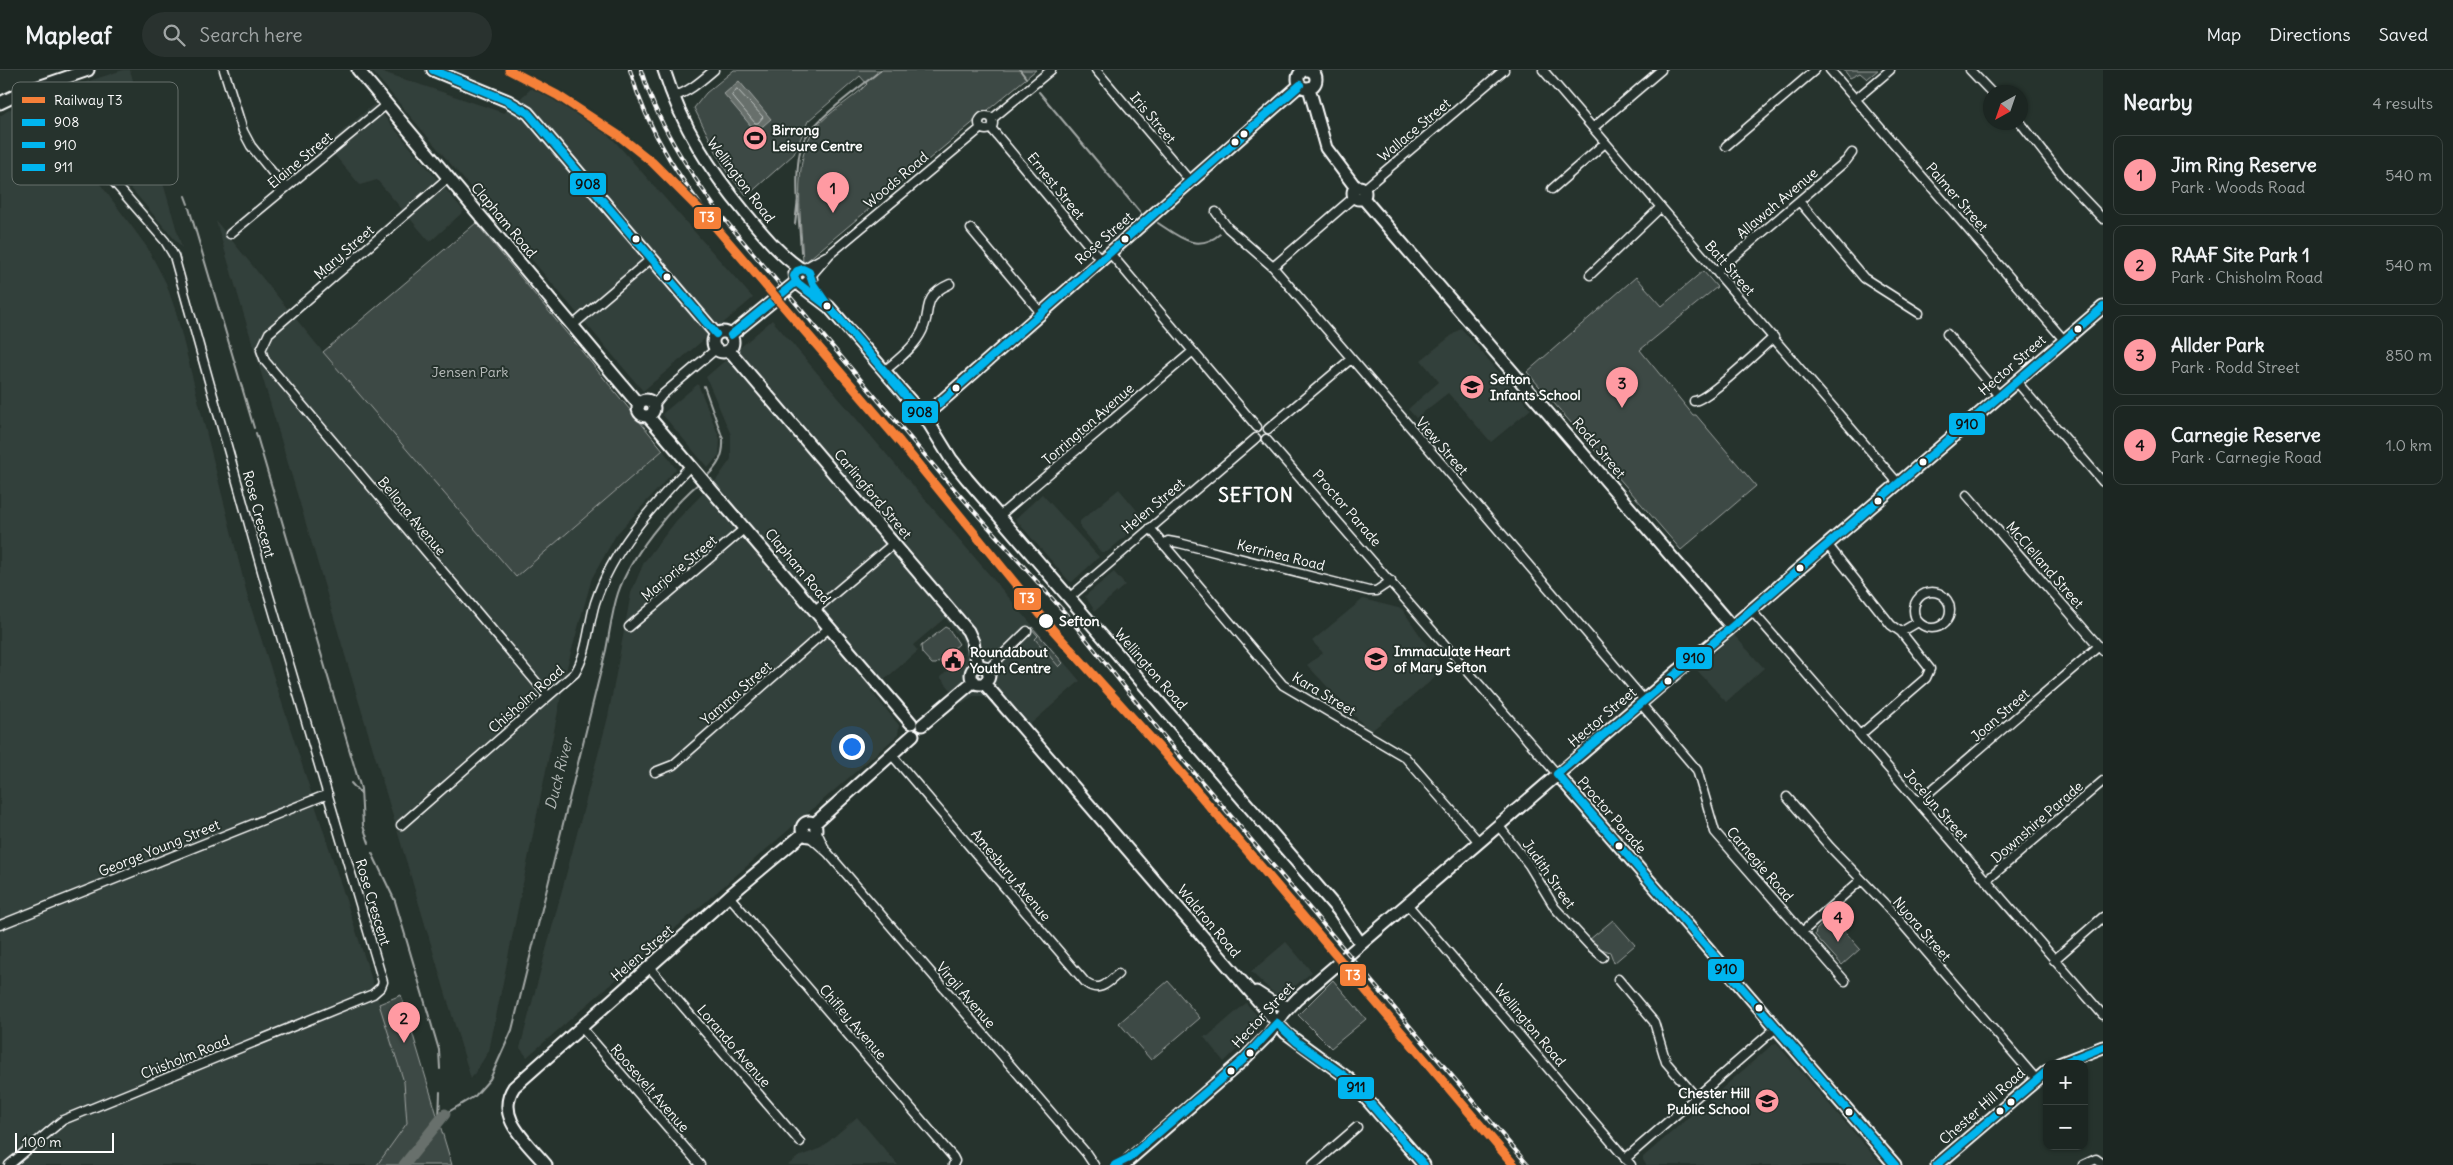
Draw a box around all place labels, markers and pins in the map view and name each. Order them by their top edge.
place label: Birrong Leisure Centre [772,121,863,155]
sports icon: Birrong Leisure Centre [742,125,768,151]
unlabelled marker [1239,129,1249,139]
unlabelled marker [1230,137,1240,147]
pin: 1 [817,172,849,213]
unlabelled marker [631,234,641,244]
unlabelled marker [1120,234,1130,244]
unlabelled marker [662,272,672,282]
unlabelled marker [822,301,832,311]
unlabelled marker [2073,324,2083,334]
pin: 3 [1606,367,1638,408]
place label: Sefton Infants School [1490,370,1581,404]
school or university icon: Sefton Infants School [1459,374,1485,400]
unlabelled marker [951,383,961,393]
unlabelled marker [1918,457,1928,467]
unlabelled marker [1873,496,1883,506]
unlabelled marker [1795,563,1805,573]
marker: Sefton [1037,612,1055,630]
place label: Sefton [1059,612,1100,630]
place label: Immaculate Heart of Mary Sefton [1394,642,1511,676]
place label: Roundabout Youth Centre [969,643,1051,677]
school or university icon: Immaculate Heart of Mary Sefton [1363,646,1389,672]
public building icon: Roundabout Youth Centre [940,647,966,673]
unlabelled marker [1663,676,1673,686]
unlabelled marker [1614,841,1624,851]
pin: 4 [1822,901,1854,942]
pin: 2 [388,1002,420,1043]
unlabelled marker [1754,1003,1764,1013]
unlabelled marker [1245,1048,1255,1058]
unlabelled marker [1226,1066,1236,1076]
place label: Chester Hill Public School [1667,1084,1750,1118]
school or university icon: Chester Hill Public School [1754,1088,1780,1114]
unlabelled marker [2006,1097,2016,1107]
unlabelled marker [1995,1106,2005,1116]
unlabelled marker [1844,1107,1854,1117]

